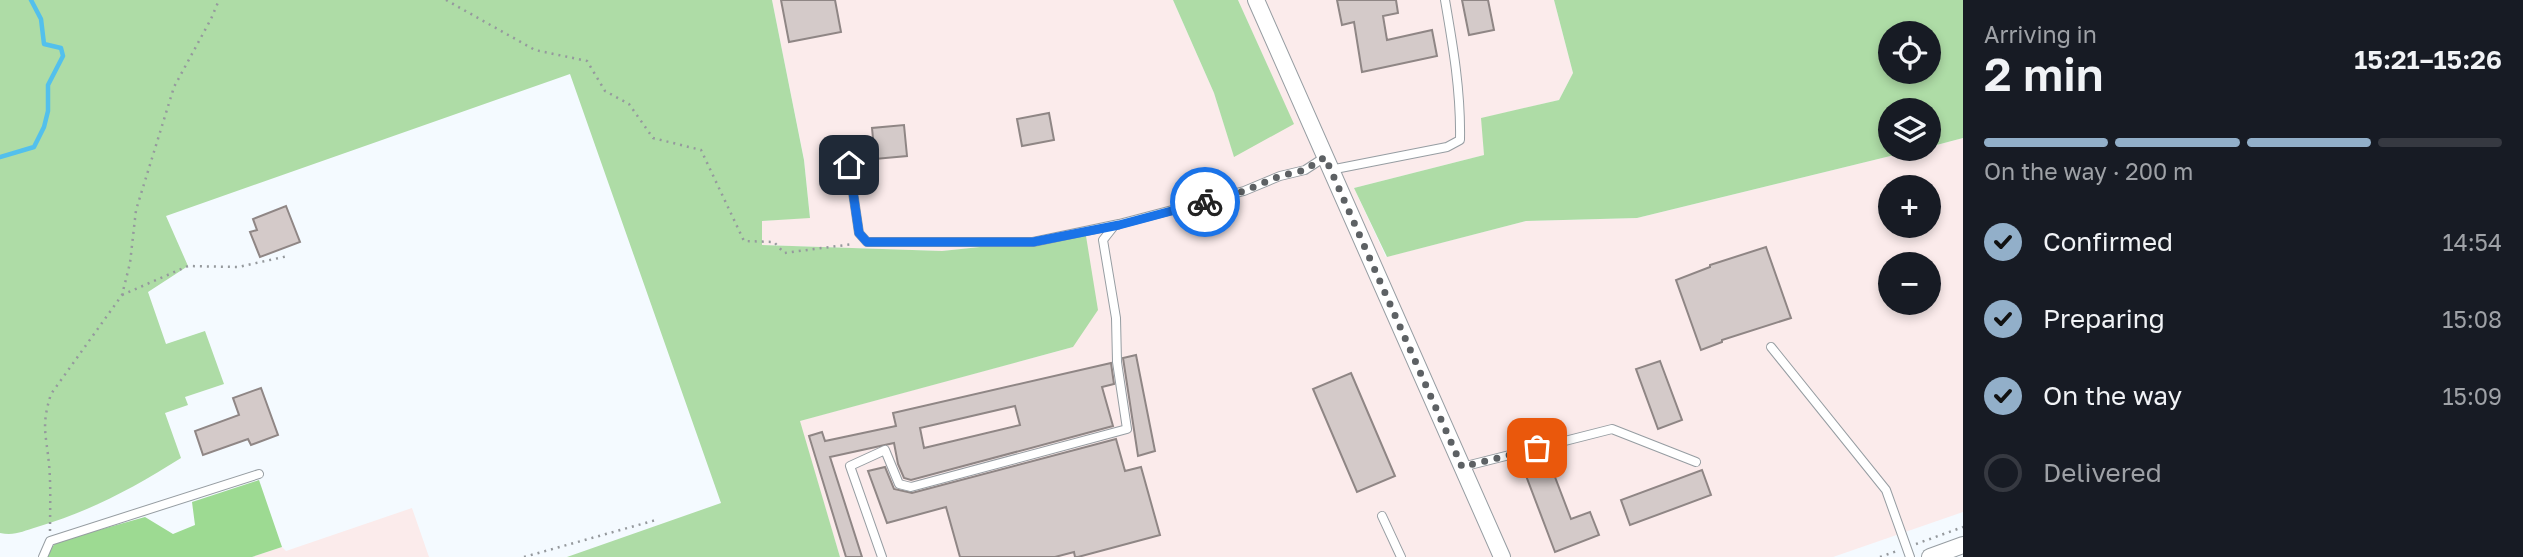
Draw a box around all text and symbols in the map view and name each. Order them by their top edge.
text: Arriving in [1984,20,2097,48]
map controls [1878,21,1941,315]
button: locate [1878,21,1941,84]
text: 15:21–15:26 [2354,44,2502,75]
text: 2 min [1984,46,2104,101]
button: layers [1878,98,1941,161]
pin [819,135,879,195]
icon: home [830,146,868,184]
text: On the way · 200 m [1984,157,2193,185]
courier [1170,167,1240,237]
button: + [1878,175,1941,238]
icon: bike [1186,183,1224,221]
icon: check [1984,223,2022,261]
text: Confirmed [2043,226,2173,257]
text: 14:54 [2443,228,2502,256]
button: − [1878,252,1941,315]
icon: check [1984,300,2022,338]
text: Preparing [2043,303,2165,334]
text: 15:08 [2442,305,2502,333]
icon: check [1984,377,2022,415]
text: On the way [2043,380,2182,411]
text: 15:09 [2442,382,2502,410]
pin [1507,418,1567,478]
icon: bag [1518,429,1556,467]
text: Delivered [2043,457,2162,488]

